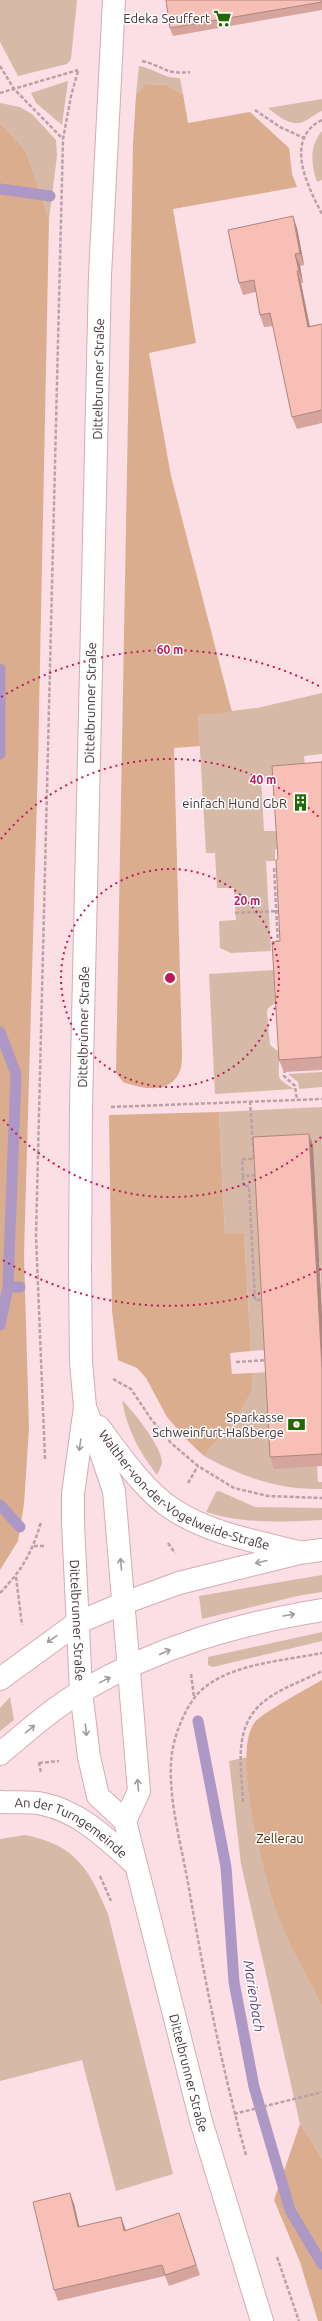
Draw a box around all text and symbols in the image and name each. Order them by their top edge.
supermarket icon: Edeka Seuffert [213,8,233,28]
place label: Edeka Seuffert [123,11,210,25]
street label: Dittelbrunner Straße [90,318,106,440]
street label: Dittelbrunner Straße [82,642,98,764]
text: 60 m [157,643,183,656]
text: 40 m [250,773,276,786]
building icon: einfach Hund GbR [290,793,310,813]
place label: einfach Hund GbR [182,796,287,810]
text: 20 m [234,894,260,907]
street label: Dittelbrunner Straße [75,966,91,1088]
centre of rings [163,971,177,985]
place label: Sparkasse Schweinfurt-Haßberge [152,1410,284,1439]
bank icon: Sparkasse Schweinfurt-Haßberge [287,1414,307,1434]
street label: Walther-von-der-Vogelweide-Straße [96,1427,271,1552]
one-way arrow [76,1438,84,1451]
one-way arrow [118,1558,125,1571]
street label: Dittelbrunner Straße [68,1559,88,1681]
one-way arrow [255,1559,268,1566]
one-way arrow [282,1611,295,1619]
one-way arrow [47,1635,58,1643]
one-way arrow [158,1647,170,1655]
one-way arrow [99,1675,111,1683]
one-way arrow [82,1723,90,1736]
one-way arrow [25,1725,36,1733]
one-way arrow [135,1779,142,1792]
street label: An der Turngemeinde [15,1795,130,1861]
park label: Zellerau [256,1831,304,1845]
water label: Marienbach [240,1959,268,2033]
street label: Dittelbrunner Straße [167,2012,211,2134]

